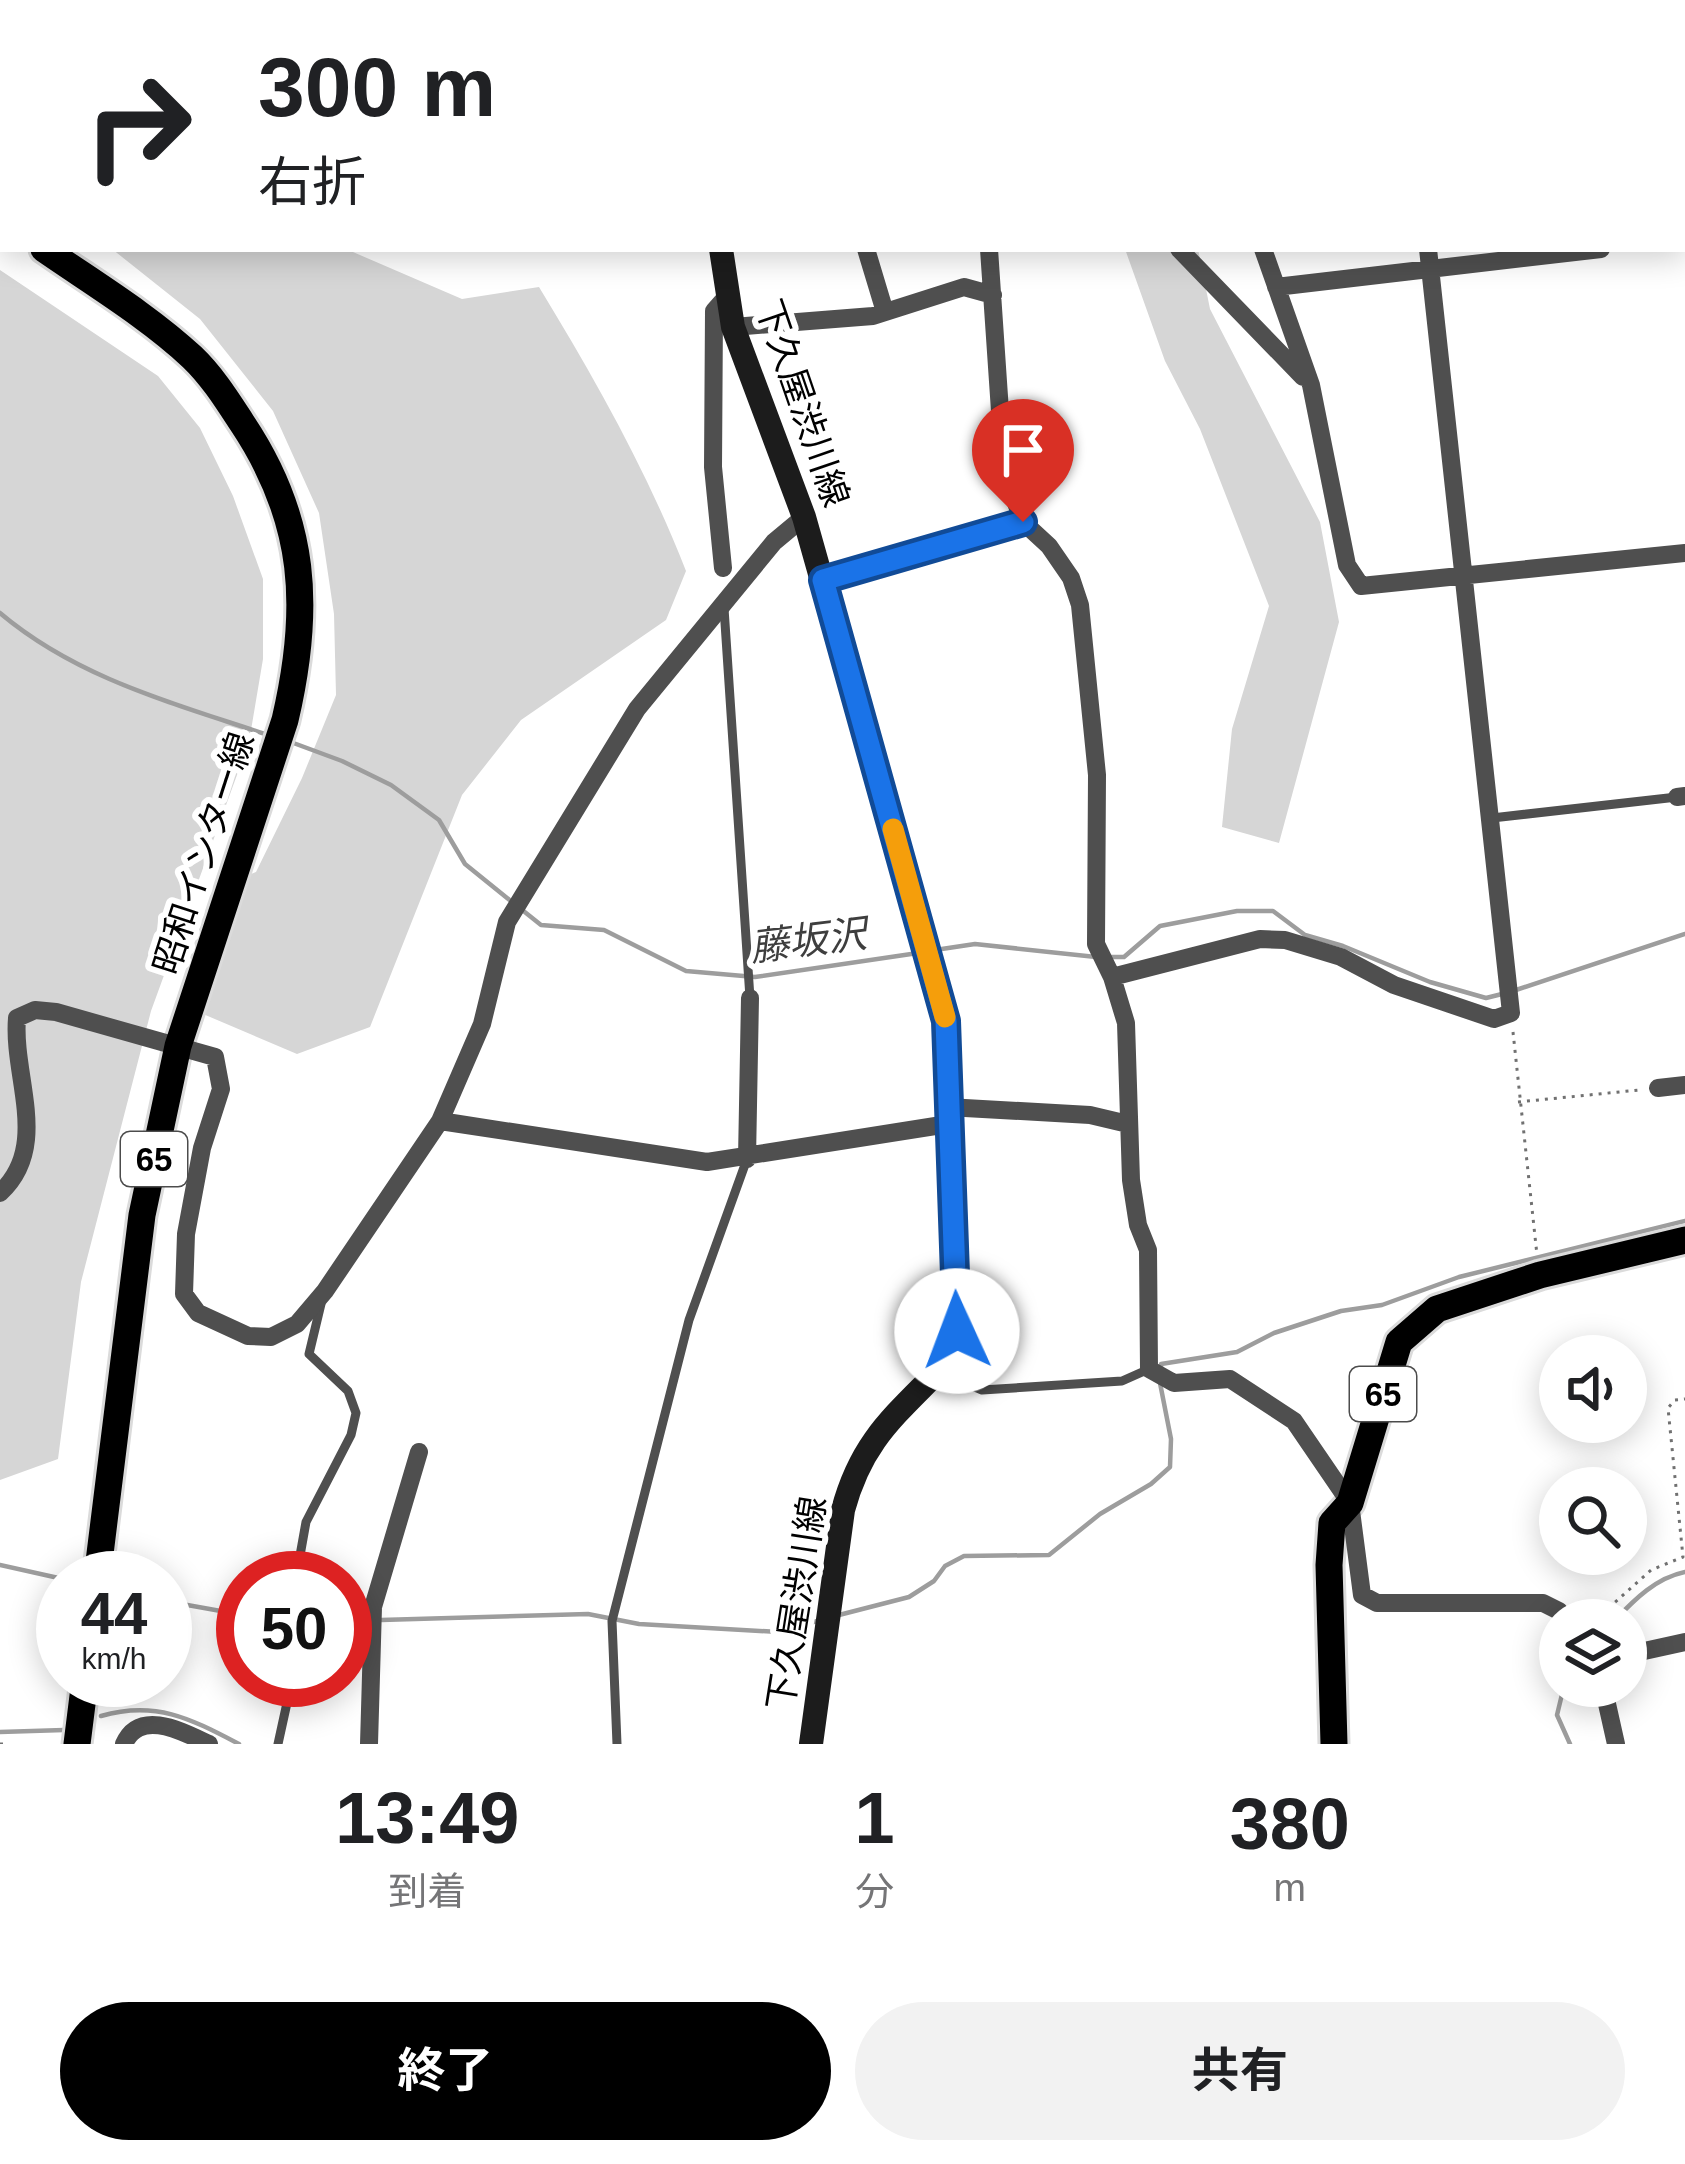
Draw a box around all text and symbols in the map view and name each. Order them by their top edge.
text: 300 m [258,40,496,134]
icon: right [60,48,216,204]
text: 右折 [258,152,366,212]
street label: 下久屋渋川線 [748,294,857,512]
pin [972,399,1074,522]
icon: arrive [990,417,1056,483]
street label: 昭和インター線 [145,727,262,979]
water label: 藤坂沢 [747,911,874,969]
road number: 65 [121,1132,187,1186]
position arrow [894,1268,1020,1394]
map controls [1539,1335,1647,1707]
button: sound [1539,1335,1647,1443]
road number: 65 [1350,1367,1416,1421]
button: search [1539,1467,1647,1575]
street label: 下久屋渋川線 [759,1493,834,1713]
speed limit sign: 50 [216,1551,372,1707]
text: 44 [81,1580,147,1647]
button: layers [1539,1599,1647,1707]
text: km/h [81,1642,147,1675]
text: 13:49 [335,1778,519,1858]
text: 1 [854,1778,895,1858]
text: 380 [1230,1784,1350,1864]
text: m [1273,1866,1306,1909]
text: 到着 [388,1870,466,1913]
text: 分 [855,1870,894,1913]
button: 終了 [60,2002,831,2140]
button: 共有 [855,2002,1625,2140]

